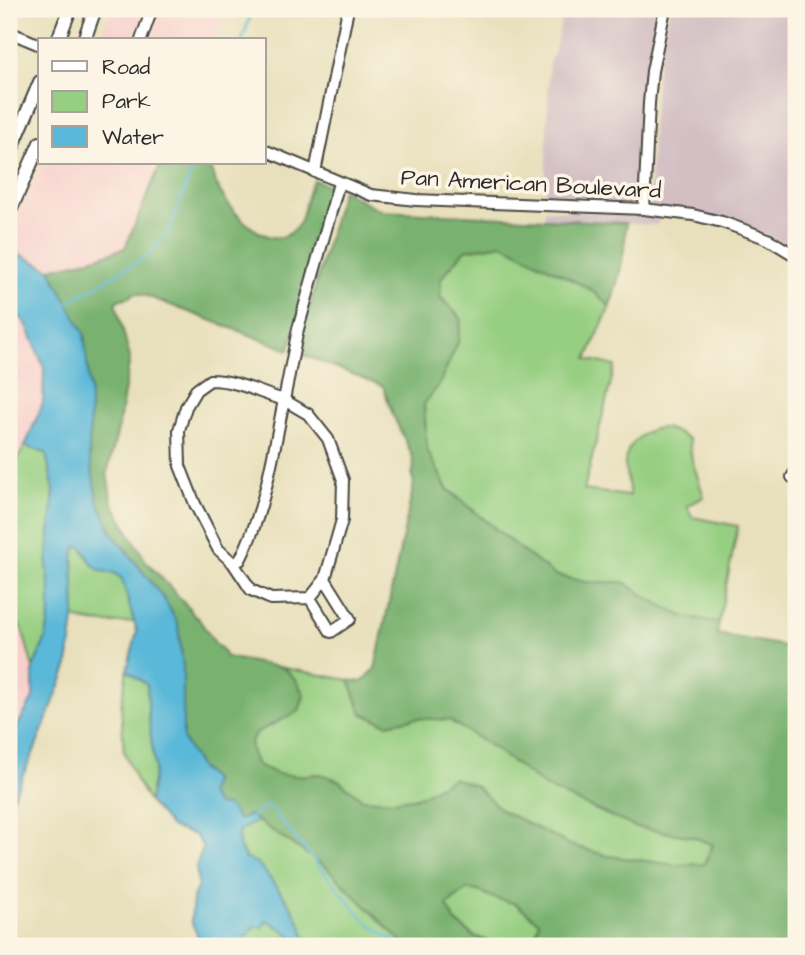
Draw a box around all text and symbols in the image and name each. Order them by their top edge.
legend [38,38,266,164]
text: Road [102,53,150,82]
text: Park [102,87,151,116]
text: Water [102,123,164,152]
street label: Pan American Boulevard [400,161,662,207]

